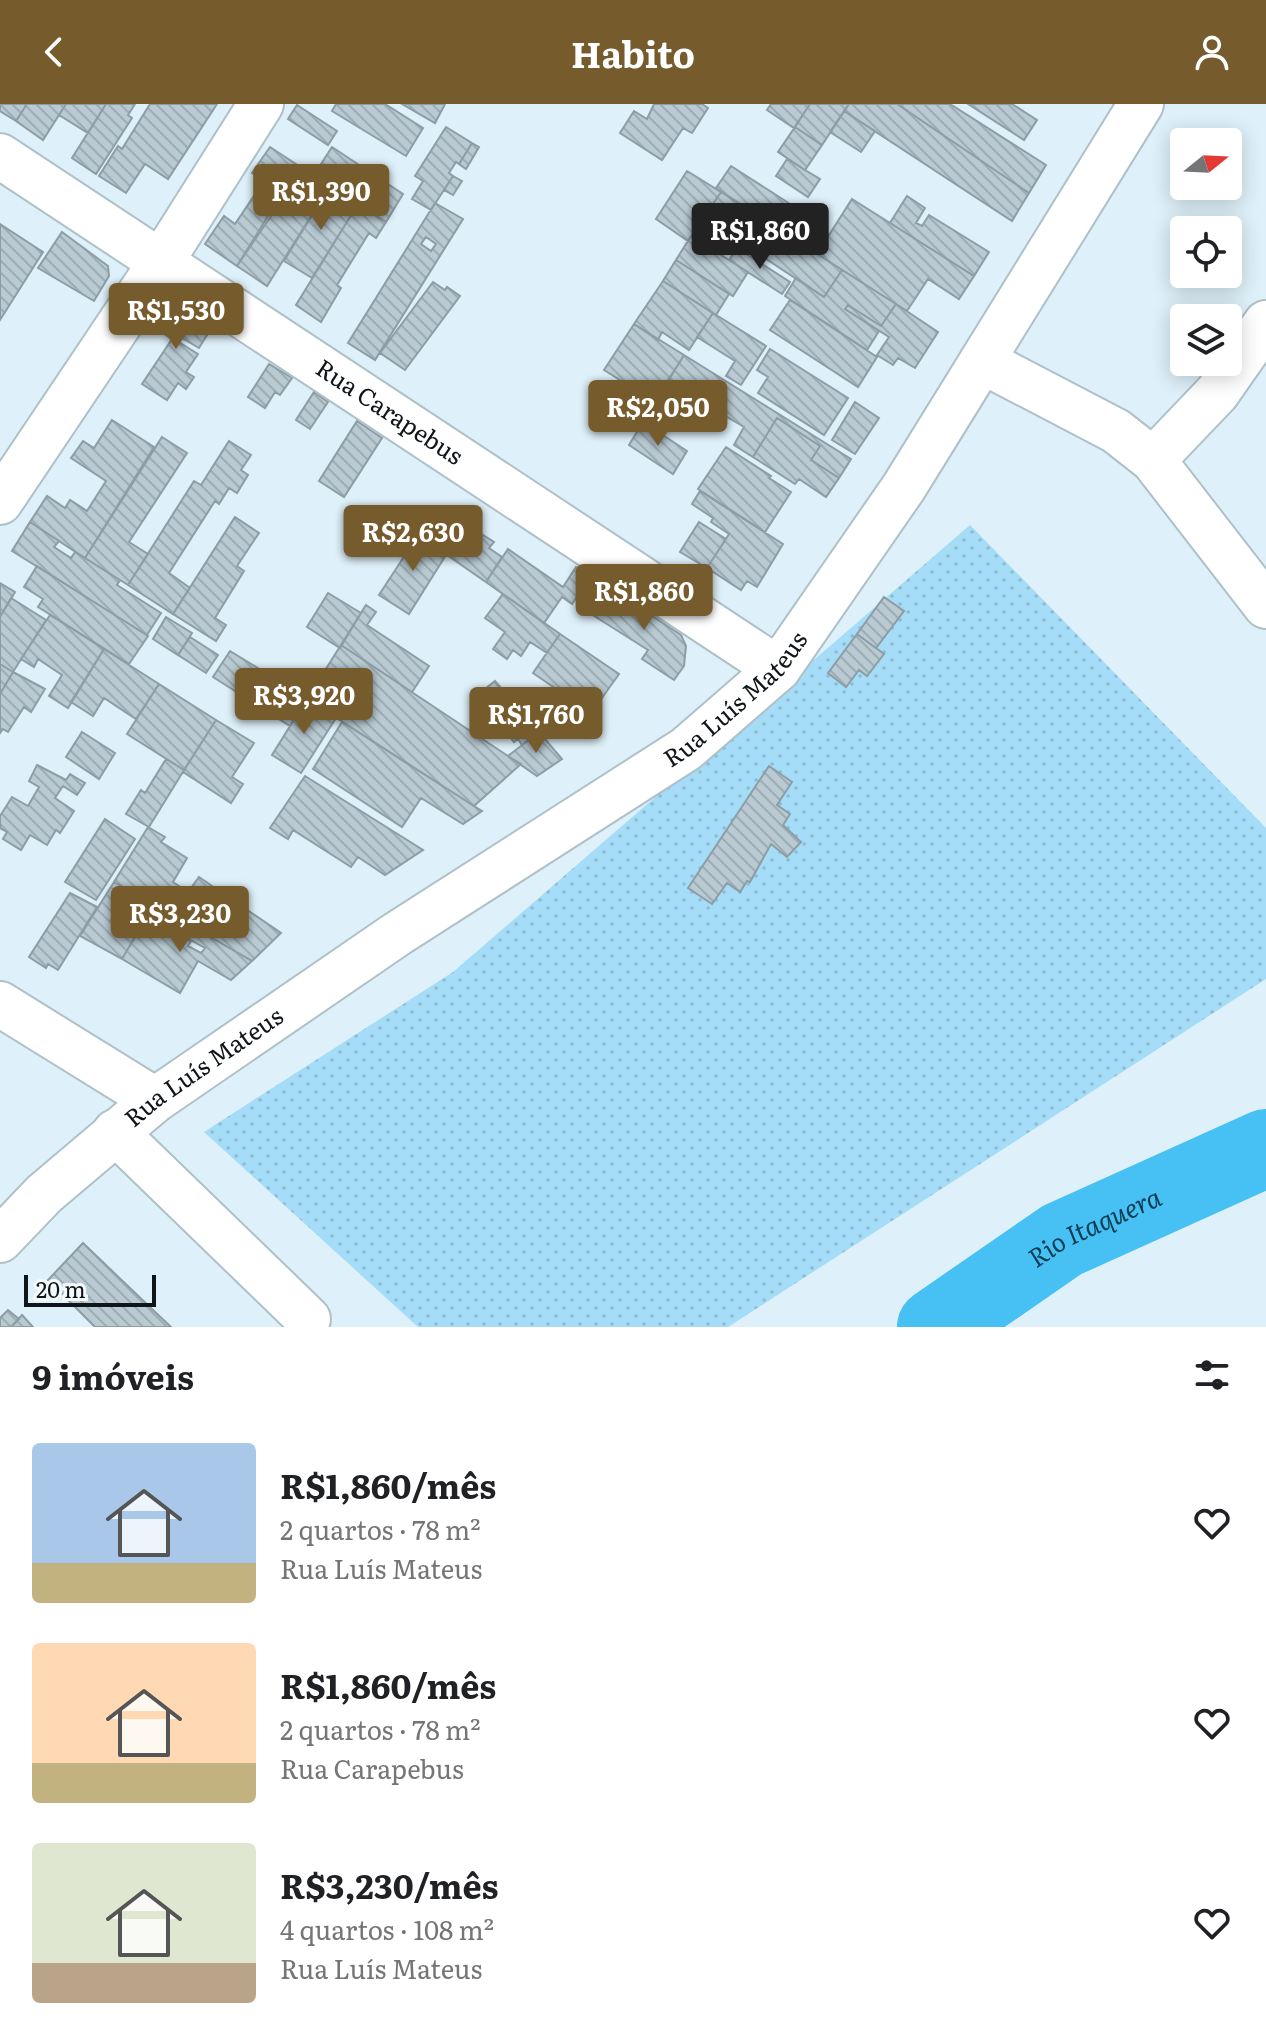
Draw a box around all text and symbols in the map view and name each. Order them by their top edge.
text: Habito [571,26,695,79]
icon: back [32,30,76,74]
icon: person [1190,30,1234,74]
north arrow [1170,128,1242,200]
map controls [1170,128,1242,376]
pin: R$1,390 [247,164,395,232]
text: R$1,390 [271,170,371,209]
pin: R$1,860 [686,203,834,271]
text: R$1,860 [710,209,810,248]
button: locate [1170,216,1242,288]
pin: R$1,530 [102,283,250,351]
text: R$1,530 [127,289,225,328]
button: layers [1170,304,1242,376]
street label: Rua Carapebus [310,349,471,472]
pin: R$2,050 [584,380,732,448]
text: R$2,050 [606,386,710,425]
pin: R$2,630 [339,505,487,573]
text: R$2,630 [362,511,464,550]
pin: R$1,860 [570,564,718,632]
text: R$1,860 [594,570,694,609]
street label: Rua Luís Mateus [656,623,814,774]
pin: R$3,920 [230,668,378,736]
text: R$3,920 [253,674,355,713]
pin: R$1,760 [462,687,610,755]
text: R$1,760 [487,693,585,732]
pin: R$3,230 [106,886,254,954]
text: R$3,230 [129,892,231,931]
street label: Rua Luís Mateus [116,997,289,1134]
water label: Rio Itaquera [1019,1176,1167,1275]
scale bar [24,1271,156,1307]
text: 20 m [36,1272,86,1305]
text: 9 imóveis [32,1350,194,1400]
icon: filters [1190,1353,1234,1397]
text: R$1,860/mês [280,1459,496,1509]
icon: home [96,1475,192,1571]
icon: heart [1190,1501,1234,1545]
text: 2 quartos · 78 m² [280,1509,481,1548]
text: Rua Luís Mateus [280,1548,482,1587]
text: R$1,860/mês [280,1659,496,1709]
icon: home [96,1675,192,1771]
icon: heart [1190,1701,1234,1745]
text: 2 quartos · 78 m² [280,1709,481,1748]
text: Rua Carapebus [280,1748,464,1787]
text: R$3,230/mês [280,1859,498,1909]
icon: home [96,1875,192,1971]
icon: heart [1190,1901,1234,1945]
text: 4 quartos · 108 m² [280,1909,494,1948]
text: Rua Luís Mateus [280,1948,482,1987]

